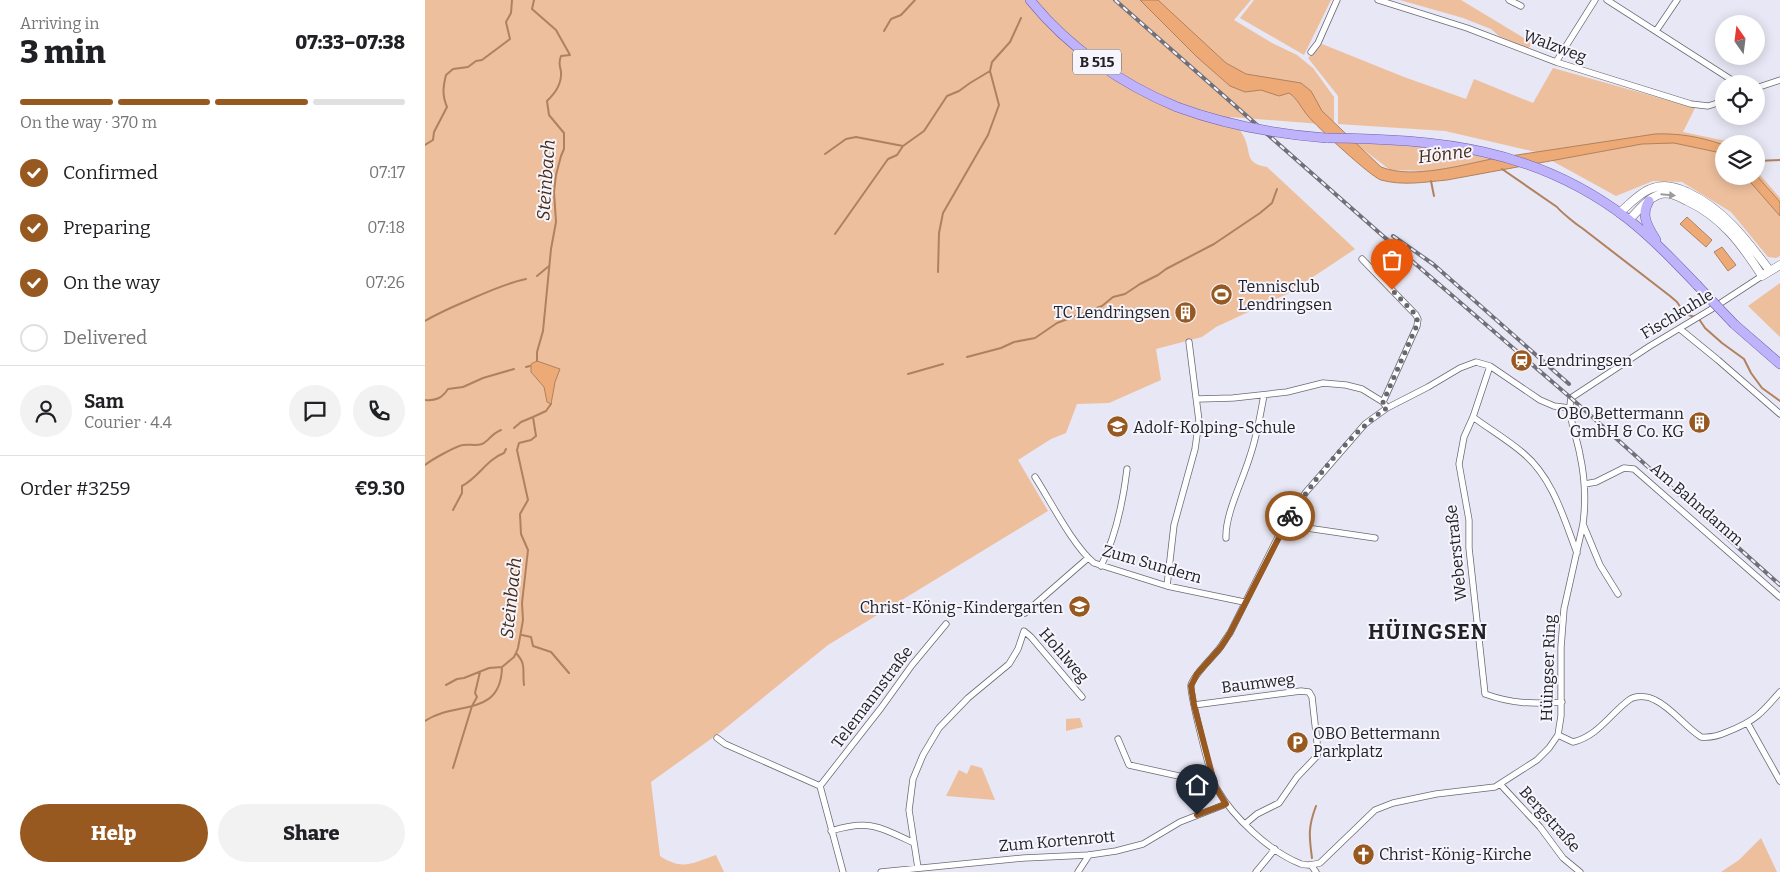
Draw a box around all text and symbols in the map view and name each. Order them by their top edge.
text: Arriving in [20,14,99,33]
north arrow [1715,15,1765,65]
map controls [1715,15,1765,185]
street label: Walzweg [1521,26,1589,66]
text: 07:33–07:38 [295,31,405,54]
text: 3 min [20,33,106,71]
road number: B 515 [1073,50,1121,74]
button: locate [1715,75,1765,125]
text: On the way · 370 m [20,113,157,132]
button: layers [1715,135,1765,185]
water label: Steinbach [532,139,560,221]
water label: Hönne [1417,140,1473,168]
icon: check [20,159,48,187]
text: Confirmed [63,161,158,184]
text: 07:17 [369,163,405,182]
one-way arrow [1660,191,1676,199]
icon: check [20,214,48,242]
text: Preparing [63,216,151,239]
text: 07:18 [367,218,405,237]
pin [1371,239,1413,290]
icon: bag [1378,246,1406,274]
icon: check [20,269,48,297]
text: On the way [63,271,160,294]
text: 07:26 [365,273,405,292]
place label: Tennisclub Lendringsen [1238,277,1332,314]
sports icon: Tennisclub Lendringsen [1210,283,1234,307]
street label: Fischkuhle [1637,285,1717,343]
building icon: TC Lendringsen [1174,300,1198,324]
place label: TC Lendringsen [1053,303,1170,322]
text: Delivered [63,326,147,349]
station icon: Lendringsen [1510,348,1534,372]
place label: Lendringsen [1538,351,1632,370]
button: person [20,385,72,437]
button: chat [289,385,341,437]
button: phone [353,385,405,437]
text: Sam [84,390,124,413]
place label: OBO Bettermann GmbH & Co. KG [1557,404,1684,441]
building icon: OBO Bettermann GmbH & Co. KG [1688,410,1712,434]
text: Courier · 4.4 [84,413,172,432]
school or university icon: Adolf-Kolping-Schule [1105,415,1129,439]
place label: Adolf-Kolping-Schule [1133,418,1296,437]
street label: Am Bahndamm [1647,459,1747,549]
text: Order #3259 [20,477,131,500]
text: €9.30 [354,477,405,500]
courier [1265,491,1315,541]
icon: bike [1276,502,1304,530]
street label: Weberstraße [1442,504,1470,602]
street label: Zum Sundern [1100,541,1204,587]
water label: Steinbach [496,556,526,640]
school or university icon: Christ-König-Kindergarten [1067,595,1091,619]
place label: Christ-König-Kindergarten [860,598,1063,617]
street label: Hüingser Ring [1537,614,1559,722]
district label: HÜINGSEN [1368,618,1488,645]
street label: Hohlweg [1035,624,1093,686]
street label: Telemannstraße [827,642,917,752]
street label: Baumweg [1220,669,1296,697]
place label: OBO Bettermann Parkplatz [1313,724,1440,761]
parking icon: OBO Bettermann Parkplatz [1285,730,1309,754]
pin [1176,764,1218,815]
icon: home [1183,771,1211,799]
street label: Bergstraße [1515,782,1585,856]
button: Help [20,804,208,862]
button: Share [218,804,405,862]
street label: Zum Kortenrott [998,826,1116,856]
church icon: Christ-König-Kirche [1351,842,1375,866]
place label: Christ-König-Kirche [1379,845,1531,864]

